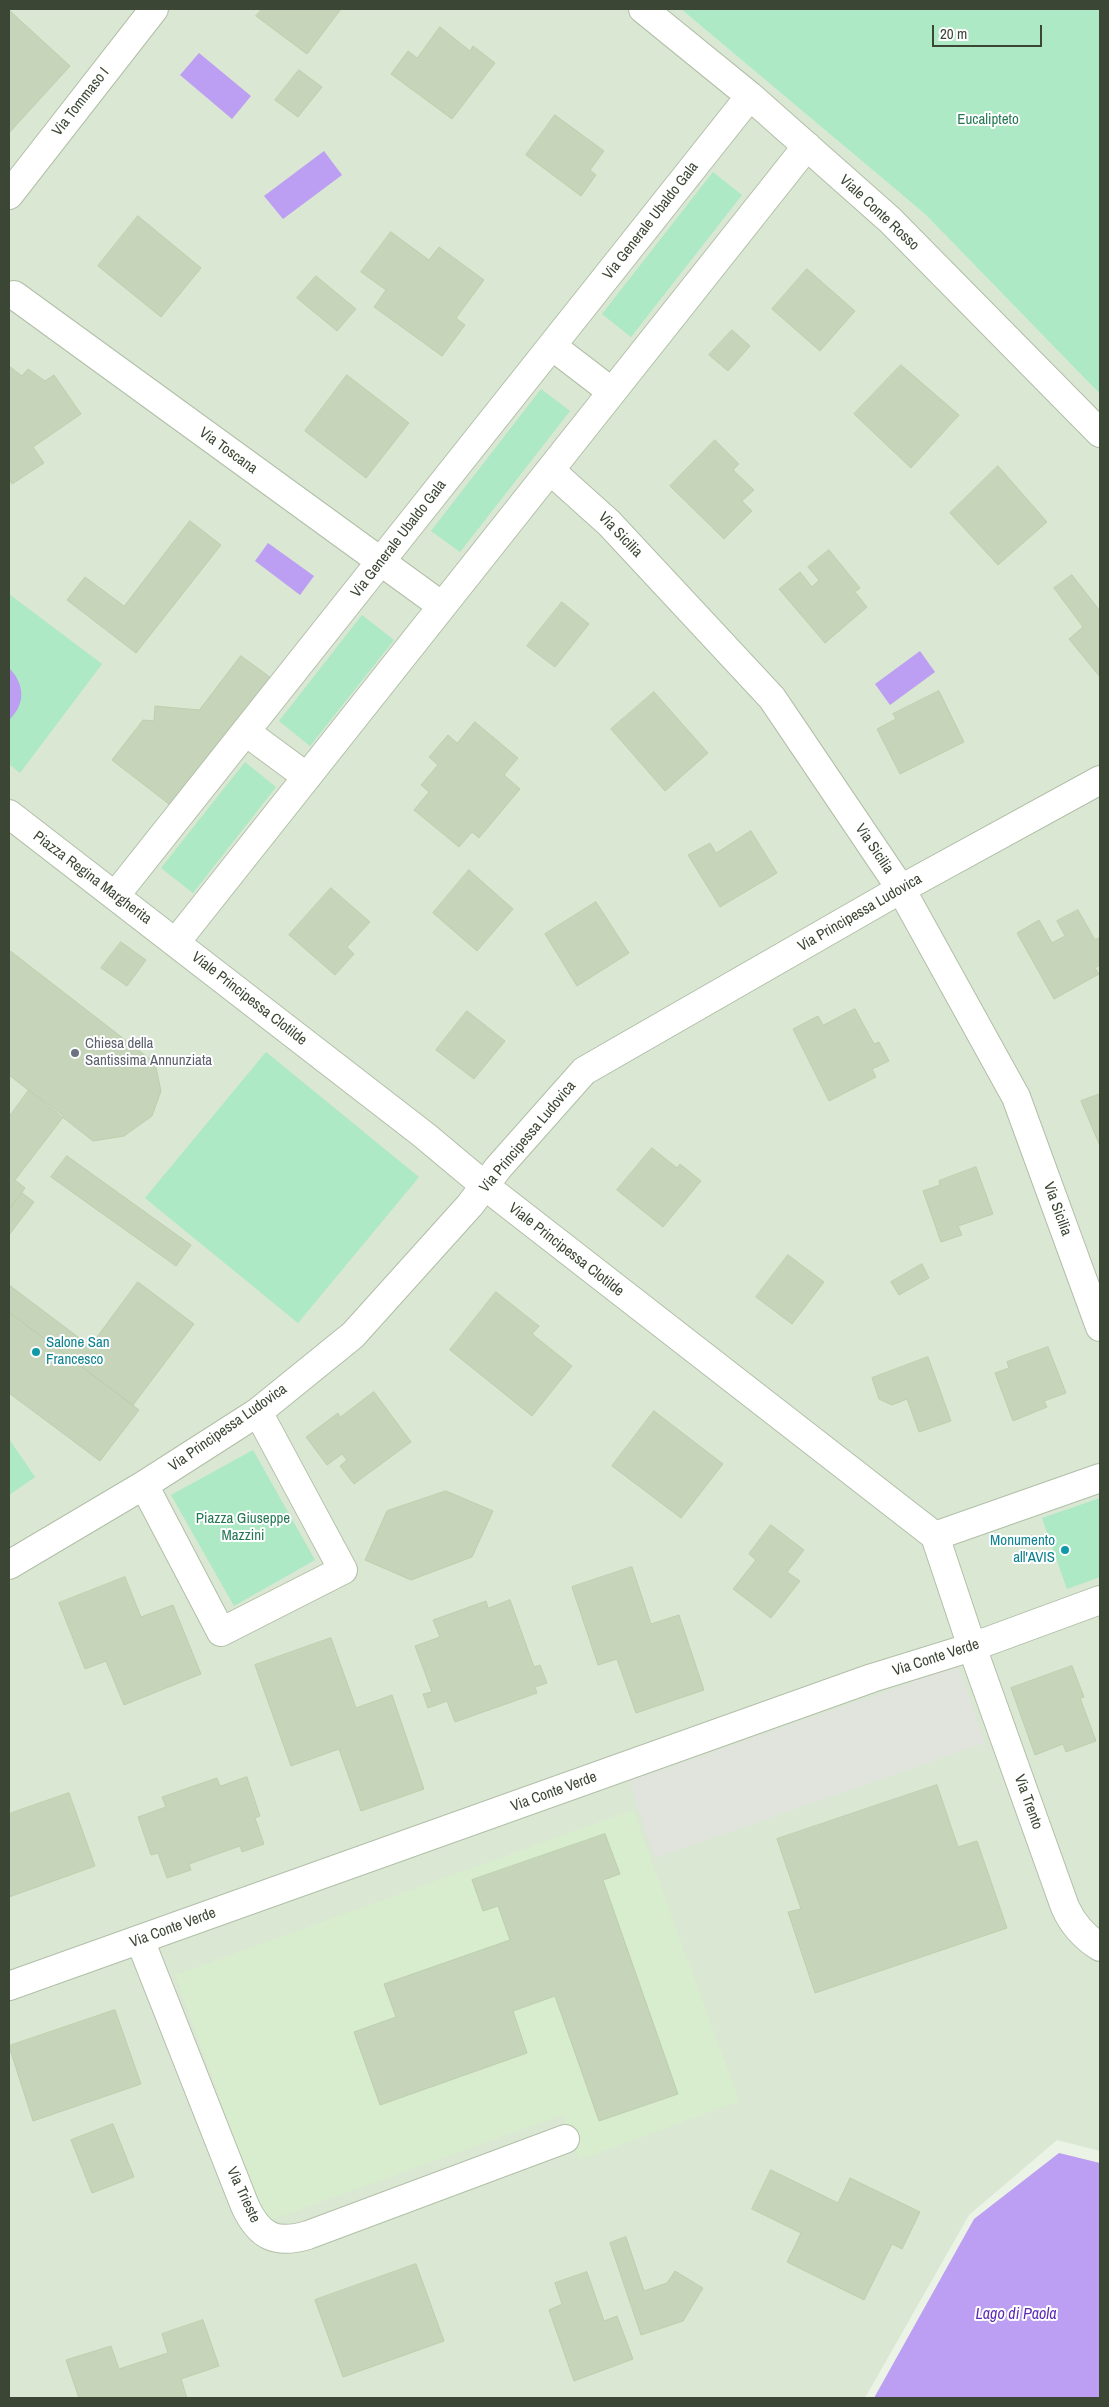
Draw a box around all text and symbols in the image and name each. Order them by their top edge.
scale bar [934,15,1044,47]
text: 20 m [940,23,967,44]
street label: Via Tommaso I [49,64,113,140]
park label: Eucalipteto [957,111,1019,129]
street label: Via Generale Ubaldo Gala [600,159,702,283]
street label: Viale Conte Rosso [835,172,923,254]
street label: Via Toscana [195,424,261,478]
street label: Via Generale Ubaldo Gala [348,477,450,601]
street label: Via Sicilia [594,509,646,561]
street label: Via Sicilia [851,821,897,877]
street label: Piazza Regina Margherita [29,828,155,928]
street label: Via Principessa Ludovica [795,870,925,956]
street label: Viale Principessa Clotilde [188,948,310,1050]
place label: Chiesa della Santissima Annunziata [85,1035,212,1070]
marker: Chiesa della Santissima Annunziata [69,1047,81,1059]
street label: Via Principessa Ludovica [476,1078,580,1196]
street label: Via Sicilia [1039,1180,1075,1238]
street label: Viale Principessa Clotilde [505,1199,627,1301]
place label: Salone San Francesco [46,1334,110,1369]
marker: Salone San Francesco [30,1346,42,1358]
street label: Via Principessa Ludovica [166,1380,290,1476]
park label: Piazza Giuseppe Mazzini [196,1510,290,1545]
place label: Monumento all'AVIS [990,1532,1055,1567]
marker: Monumento all'AVIS [1059,1544,1071,1556]
street label: Via Conte Verde [890,1636,982,1680]
street label: Via Conte Verde [509,1768,599,1816]
street label: Via Trento [1010,1772,1046,1832]
street label: Via Conte Verde [128,1904,218,1952]
street label: Via Trieste [222,2164,264,2226]
water label: Lago di Paola [976,2305,1056,2325]

